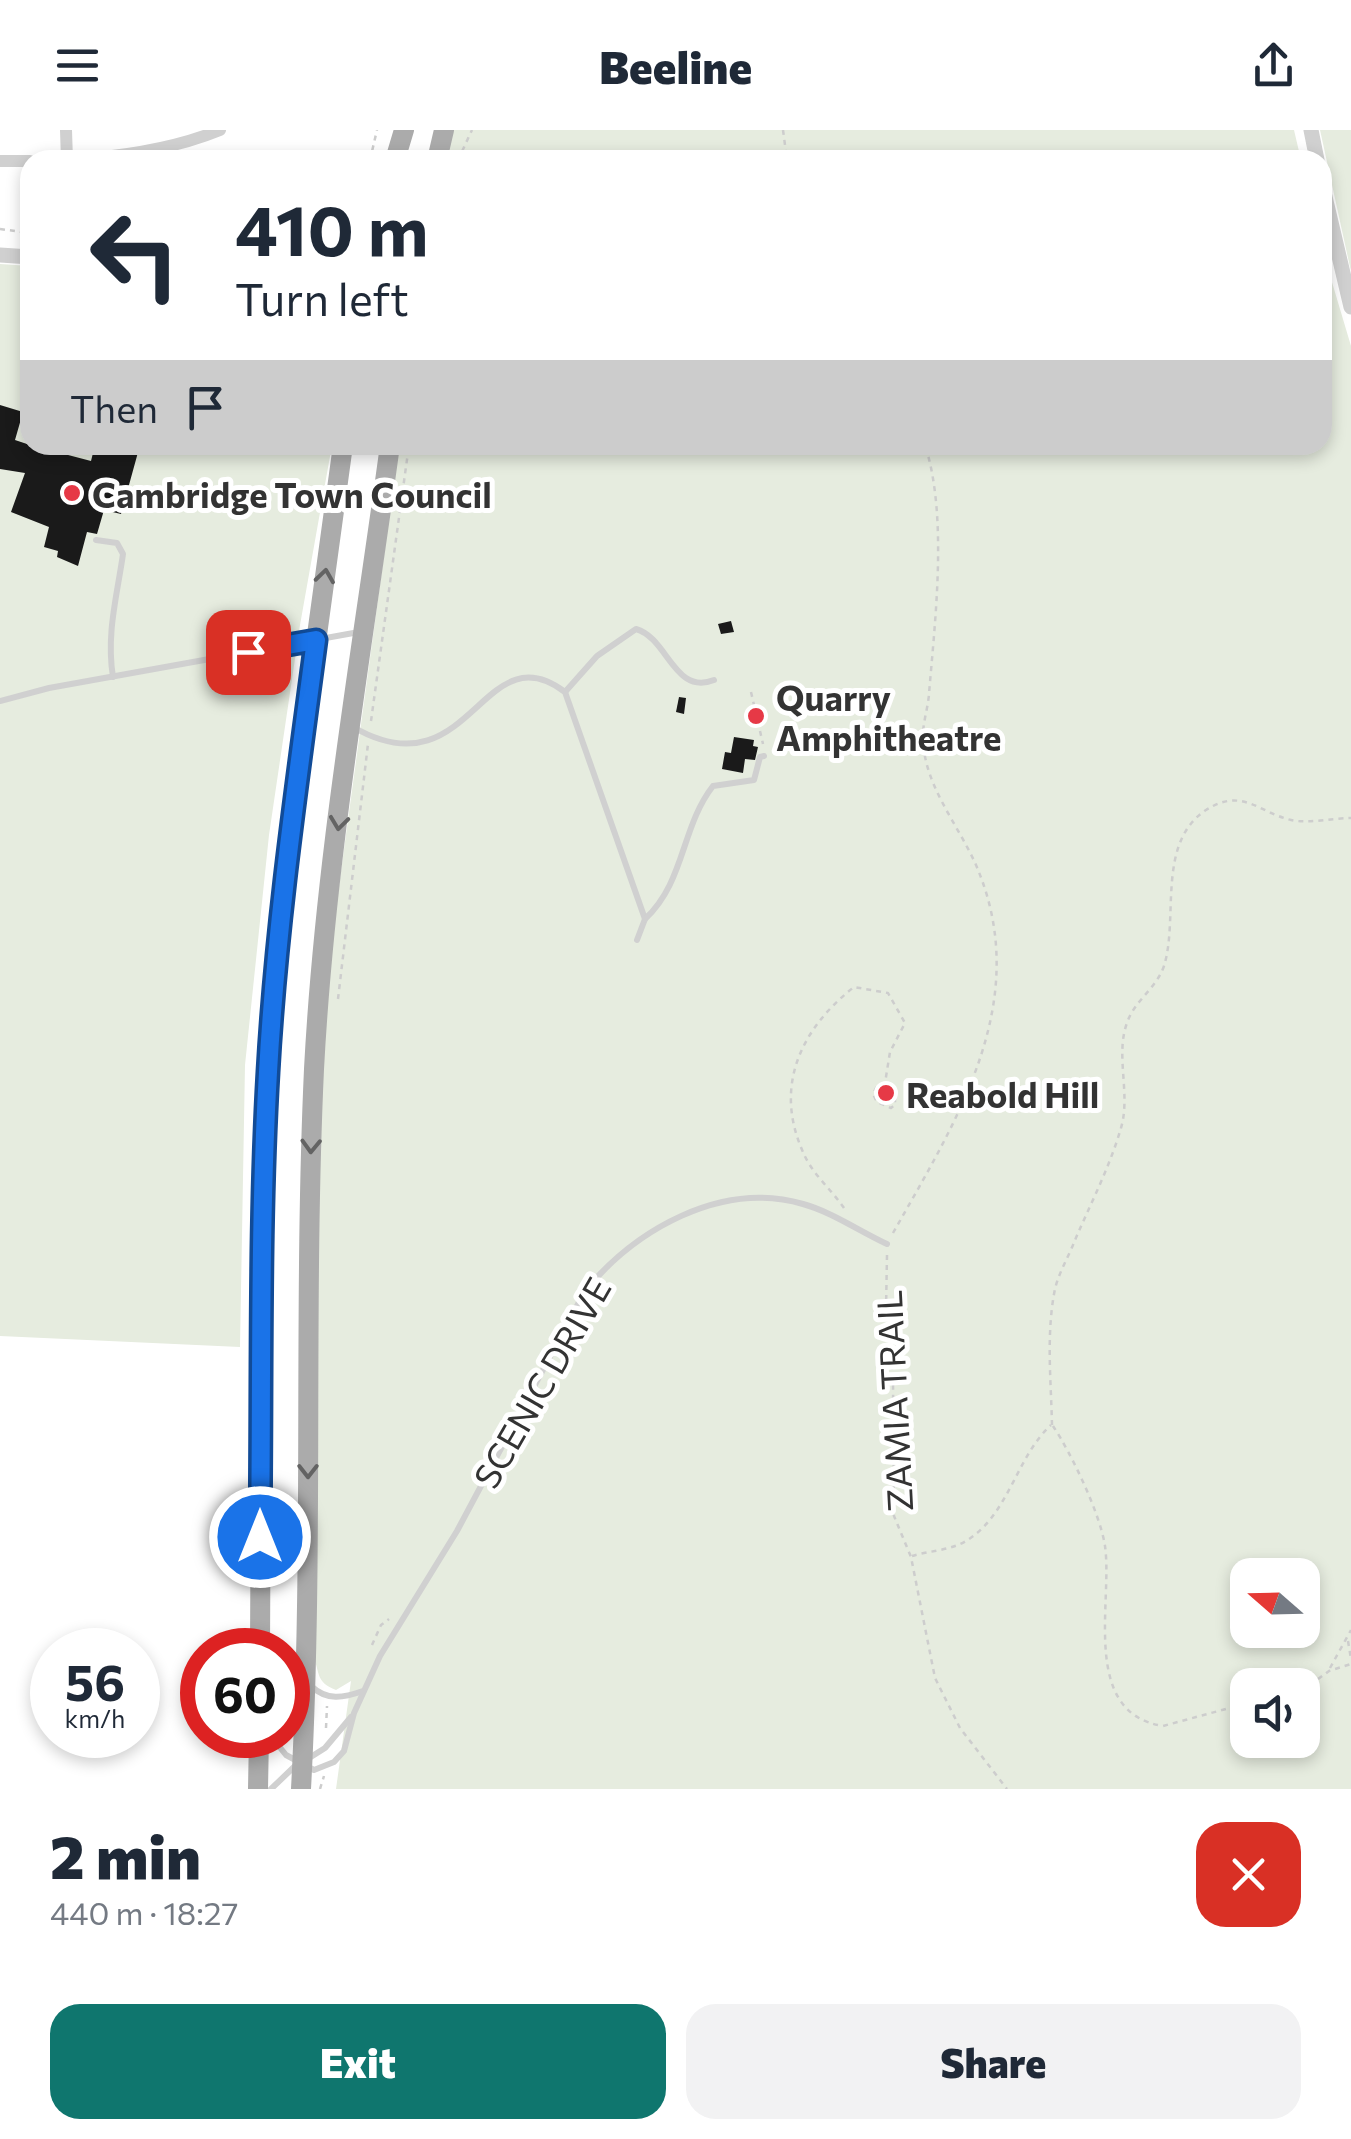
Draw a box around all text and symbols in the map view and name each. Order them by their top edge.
icon: menu [50,38,105,93]
text: Beeline [599,38,752,93]
icon: share [1246,38,1301,93]
text: 410 m [235,185,428,270]
icon: left [70,190,200,320]
text: Turn left [235,270,409,325]
icon: arrive [178,380,233,435]
text: Then [70,384,158,431]
place label: Cambridge Town Council [92,472,492,515]
marker: Cambridge Town Council [61,482,83,504]
one-way arrow [313,568,334,584]
pin [206,610,291,695]
icon: arrive [221,625,276,680]
place label: Quarry Amphitheatre [776,675,1001,758]
marker: Quarry Amphitheatre [745,705,767,727]
one-way arrow [329,815,350,831]
place label: Reabold Hill [906,1072,1099,1115]
marker: Reabold Hill [875,1082,897,1104]
one-way arrow [301,1139,322,1155]
street label: SCENIC DRIVE [463,1269,619,1495]
street label: ZAMIA TRAIL [866,1289,920,1513]
one-way arrow [297,1464,319,1480]
position arrow [208,1485,312,1589]
north arrow [1230,1558,1320,1648]
map controls [1230,1558,1320,1758]
speed limit sign: 60 [180,1628,310,1758]
text: 56 [65,1650,125,1711]
button: sound [1230,1668,1320,1758]
text: km/h [65,1703,125,1733]
text: 2 min [50,1818,201,1891]
button: close [1196,1822,1301,1927]
text: 440 m · 18:27 [50,1892,238,1932]
button: Exit [50,2004,666,2119]
button: Share [686,2004,1301,2119]

